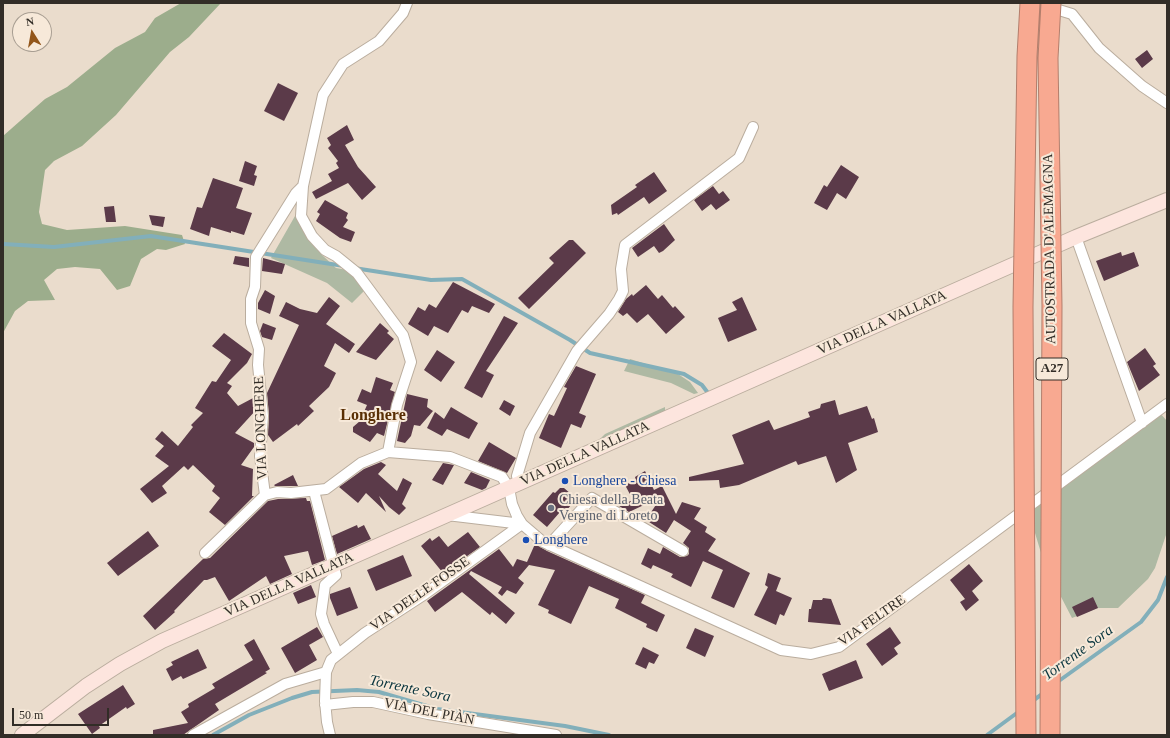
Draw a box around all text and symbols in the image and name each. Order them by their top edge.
north arrow [12,12,52,52]
text: N [25,15,35,28]
street label: AUTOSTRADA D'ALEMAGNA [1040,153,1060,345]
street label: VIA DELLA VALLATA [815,287,949,359]
road number: A27 [1036,358,1068,380]
street label: VIA LONGHERE [251,376,271,480]
district label: Longhere [340,406,406,426]
street label: VIA DELLA VALLATA [518,418,652,490]
place label: Longhere - Chiesa [573,473,676,489]
marker: Longhere - Chiesa [560,476,570,486]
place label: Chiesa della Beata Vergine di Loreto [559,492,663,524]
marker: Chiesa della Beata Vergine di Loreto [546,503,556,513]
place label: Longhere [534,532,588,548]
marker: Longhere [521,535,531,545]
street label: VIA DELLA VALLATA [222,549,356,621]
street label: VIA DELLE FOSSE [367,553,473,635]
street label: VIA FELTRE [835,592,909,650]
water label: Torrente Sora [1039,621,1117,685]
water label: Torrente Sora [368,672,452,706]
street label: VIA DEL PIÀN [382,695,476,729]
scale bar [14,700,111,726]
text: 50 m [19,708,43,722]

